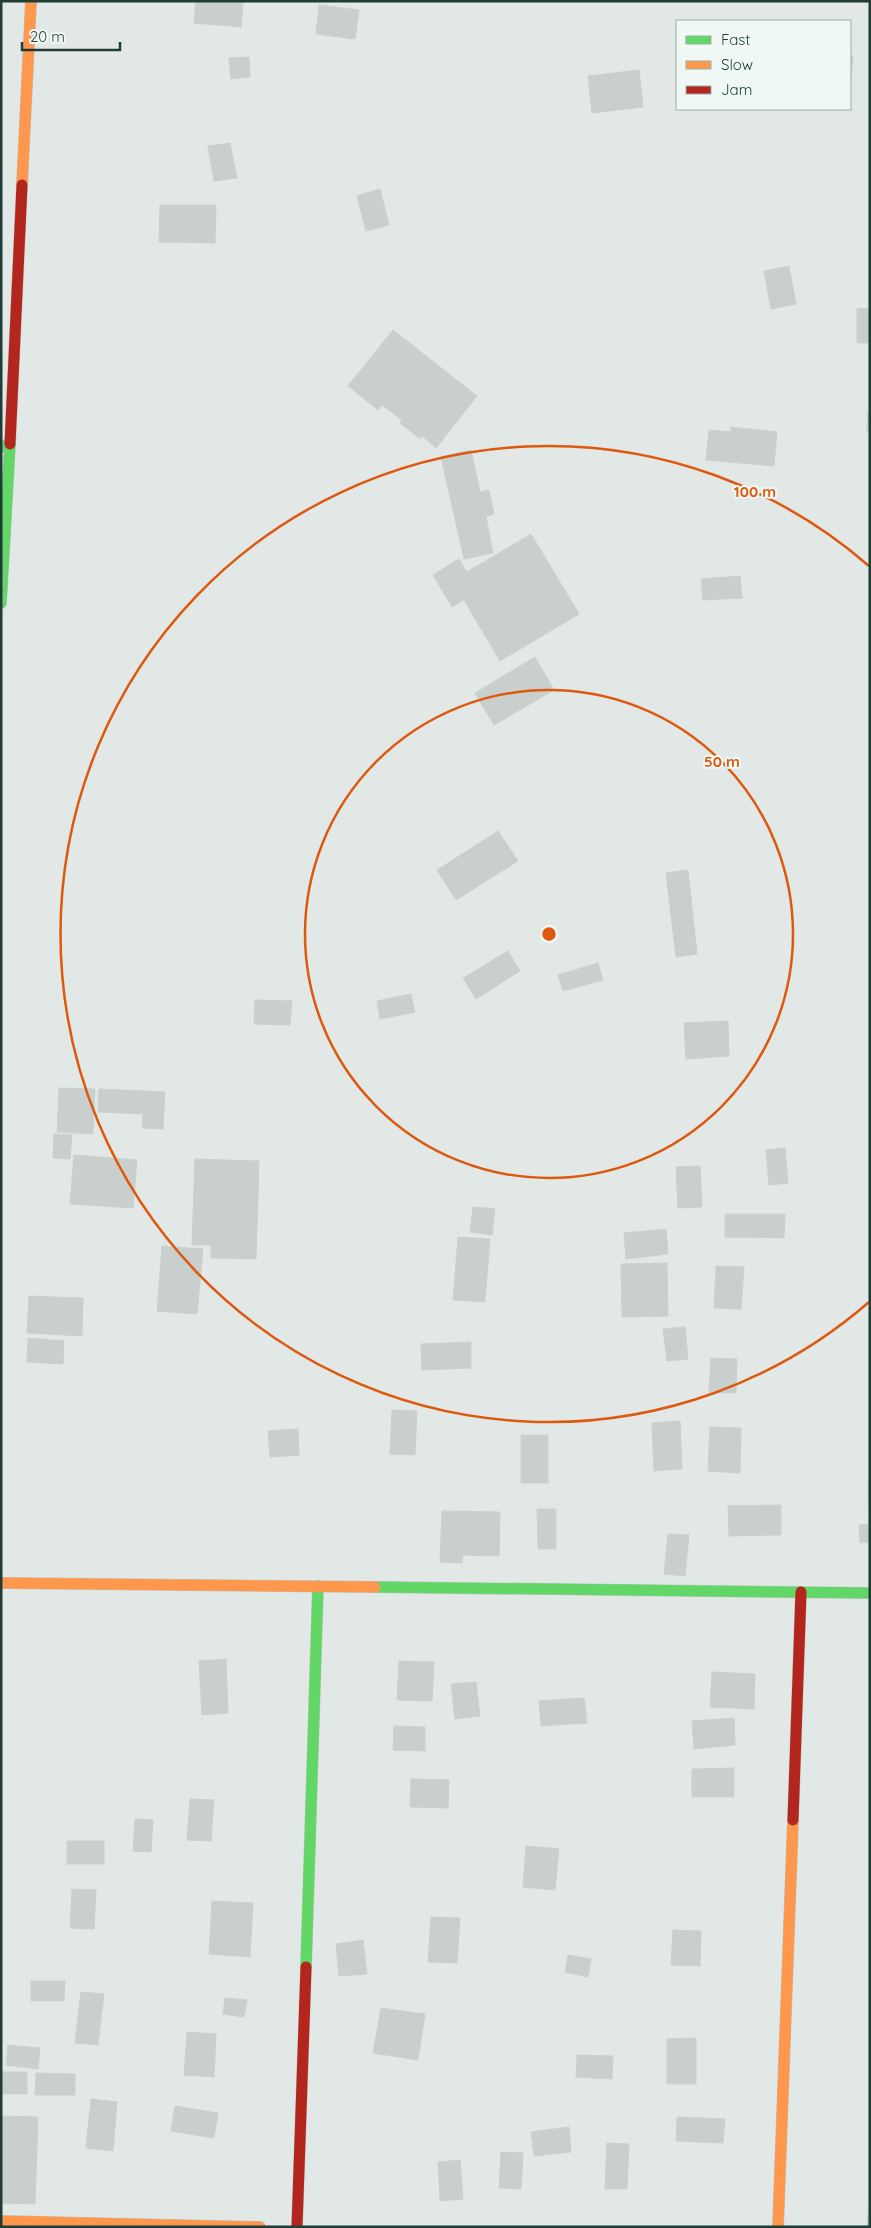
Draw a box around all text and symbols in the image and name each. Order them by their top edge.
scale bar [22,20,120,52]
legend [676,20,851,110]
text: 20 m [30,27,65,46]
text: Fast [721,30,750,49]
text: Slow [721,55,753,74]
text: Jam [721,80,752,99]
text: 100 m [734,482,776,501]
text: 50 m [704,752,740,771]
centre of rings [540,925,558,943]

